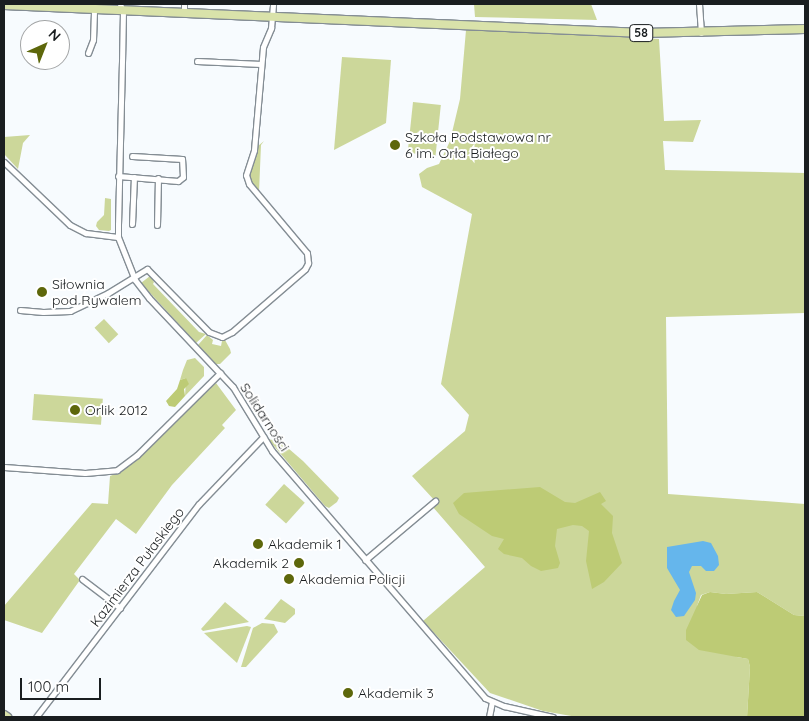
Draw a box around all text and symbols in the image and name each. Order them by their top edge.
north arrow [20,20,70,70]
road number: 58 [628,23,654,42]
text: N [45,25,65,45]
place label: Szkoła Podstawowa nr 6 im. Orła Białego [405,129,551,162]
marker: Szkoła Podstawowa nr 6 im. Orła Białego [389,139,401,151]
place label: Siłownia pod Rywalem [52,276,141,308]
marker: Siłownia pod Rywalem [36,286,48,298]
street label: Solidarności [237,380,293,454]
place label: Orlik 2012 [85,402,148,418]
marker: Orlik 2012 [69,404,81,416]
street label: Kazimierza Pułaskiego [87,504,187,630]
place label: Akademik 1 [268,536,342,552]
marker: Akademik 1 [252,538,264,550]
place label: Akademik 2 [213,555,289,571]
marker: Akademik 2 [293,557,305,569]
place label: Akademia Policji [299,571,405,587]
marker: Akademia Policji [283,573,295,585]
scale bar [22,668,104,700]
text: 100 m [28,677,69,696]
place label: Akademik 3 [358,685,434,701]
marker: Akademik 3 [342,687,354,699]

